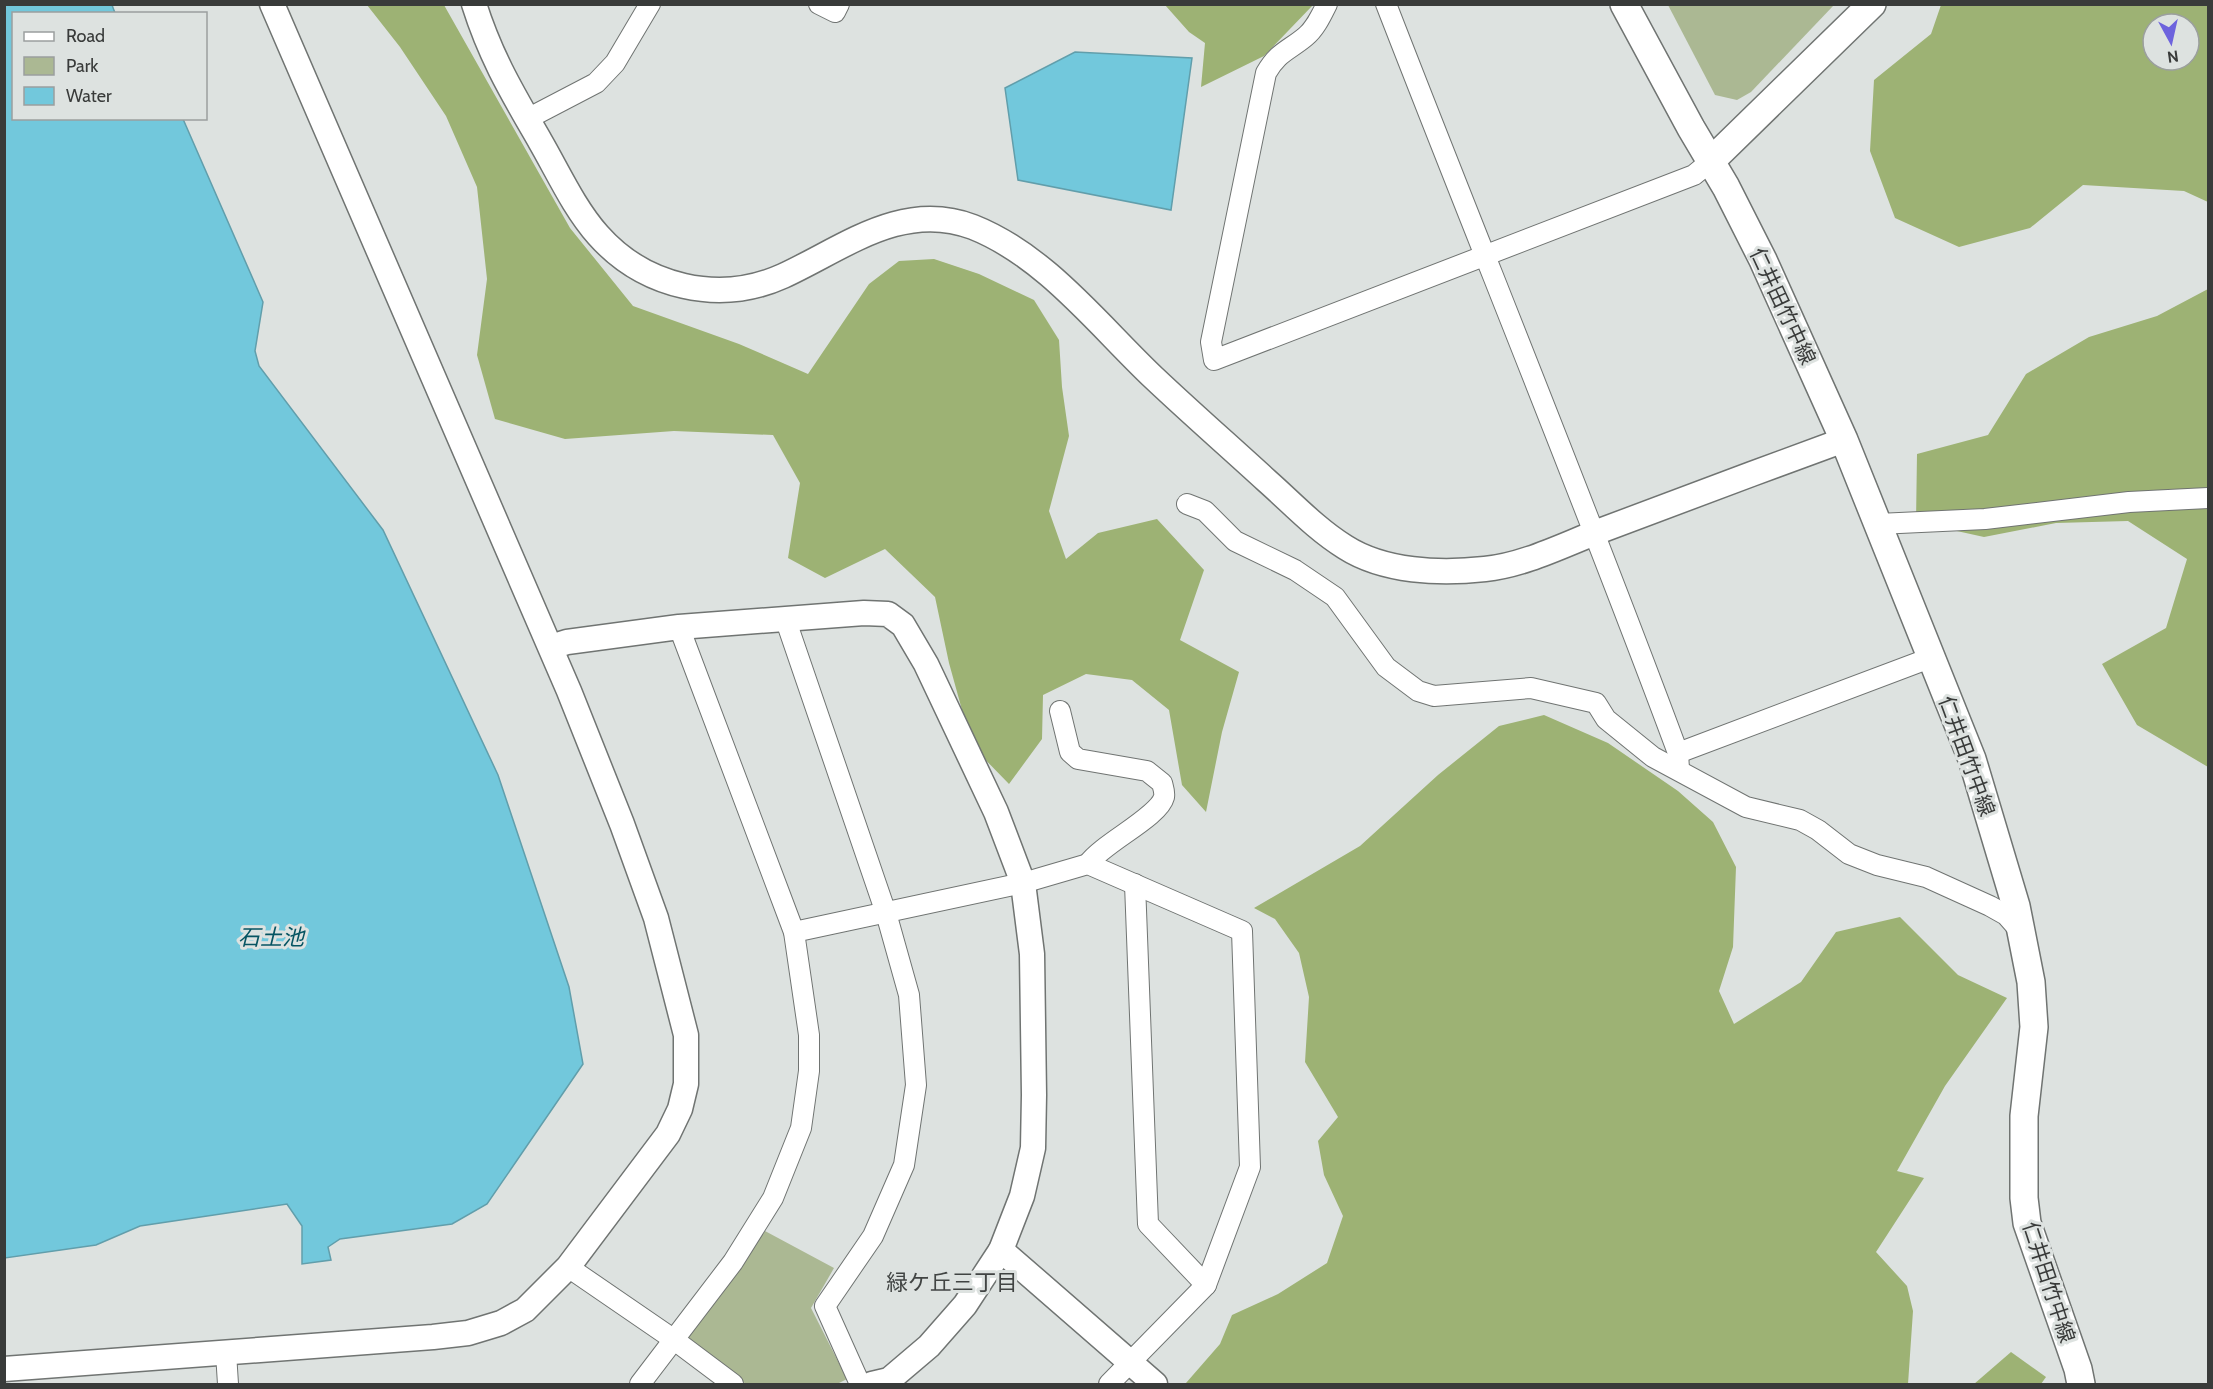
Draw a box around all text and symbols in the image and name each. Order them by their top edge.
legend [12,12,207,120]
north arrow [2141,12,2201,72]
text: Road [66,25,105,47]
text: N [2166,46,2180,67]
text: Park [66,55,99,77]
text: Water [66,85,112,107]
street label: 仁井田竹中線 [1745,244,1821,368]
street label: 仁井田竹中線 [1934,693,2000,819]
water label: 石土池 [238,924,306,951]
street label: 仁井田竹中線 [2018,1218,2080,1346]
district label: 緑ケ丘三丁目 [886,1269,1018,1296]

